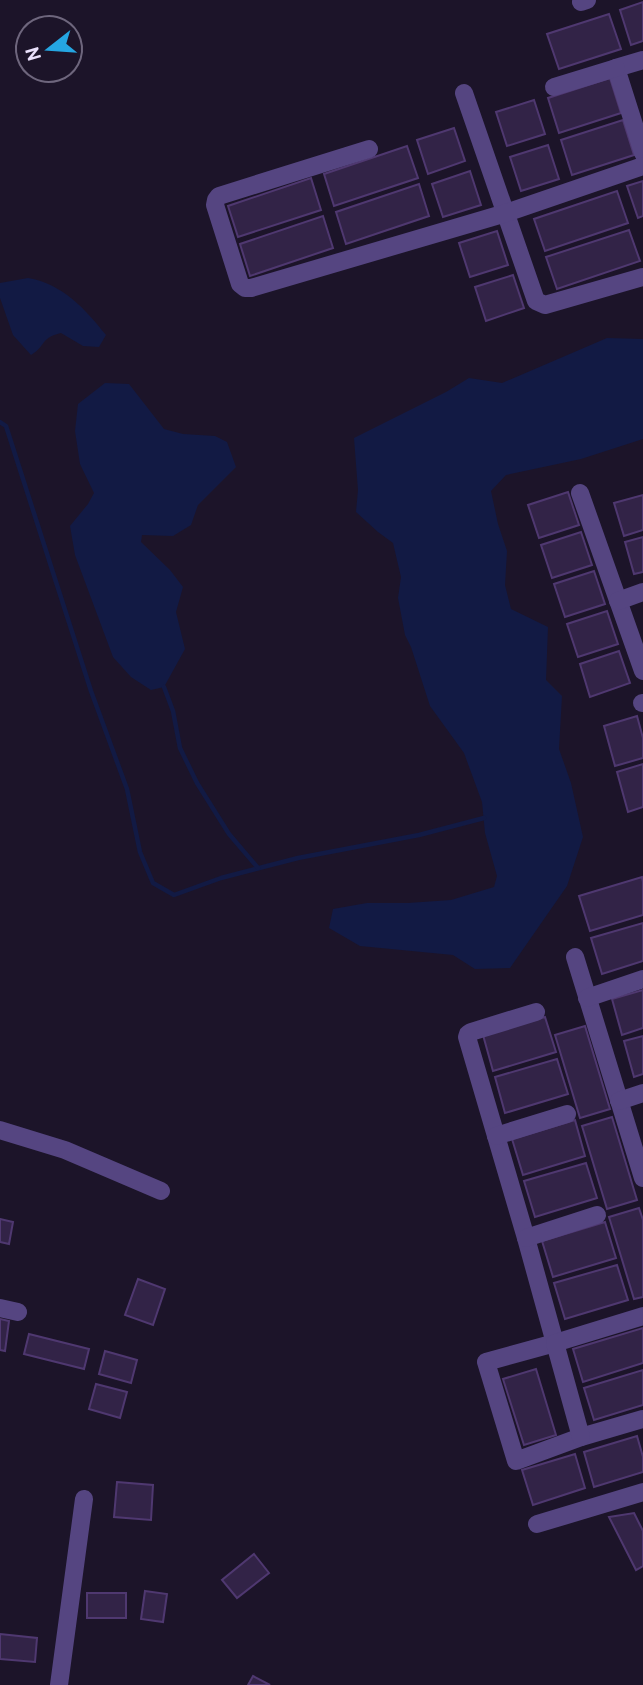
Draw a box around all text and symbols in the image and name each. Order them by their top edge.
north arrow [14,14,84,84]
text: N [21,43,48,63]

